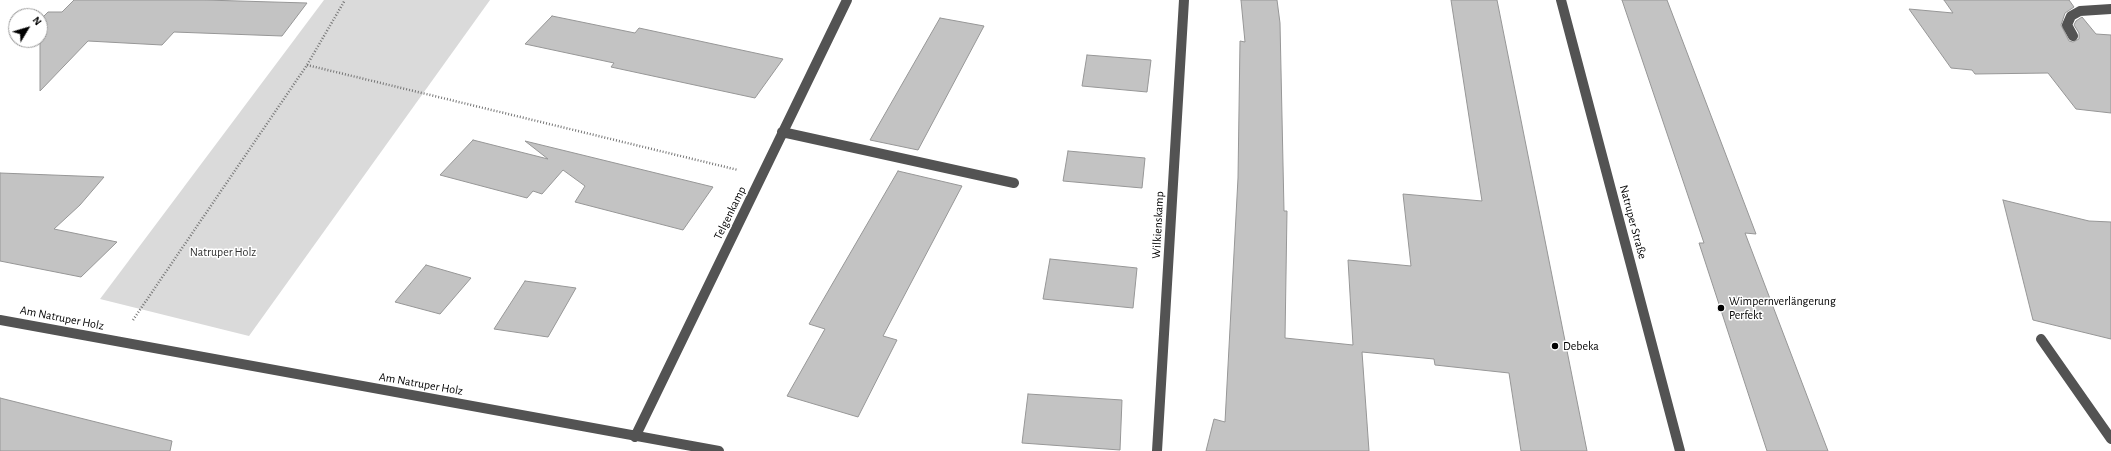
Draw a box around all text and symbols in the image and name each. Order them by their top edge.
north arrow [8,8,48,48]
text: N [30,15,44,27]
street label: Telgenkamp [711,184,749,242]
street label: Natruper Straße [1616,184,1650,260]
street label: Wilkienskamp [1149,191,1167,259]
park label: Natruper Holz [190,245,256,259]
place label: Wimpernverlängerung Perfekt [1729,294,1836,322]
street label: Am Natruper Holz [19,303,105,333]
marker: Wimpernverlängerung Perfekt [1716,303,1726,313]
place label: Debeka [1563,339,1599,353]
marker: Debeka [1550,341,1560,351]
street label: Am Natruper Holz [378,370,464,398]

